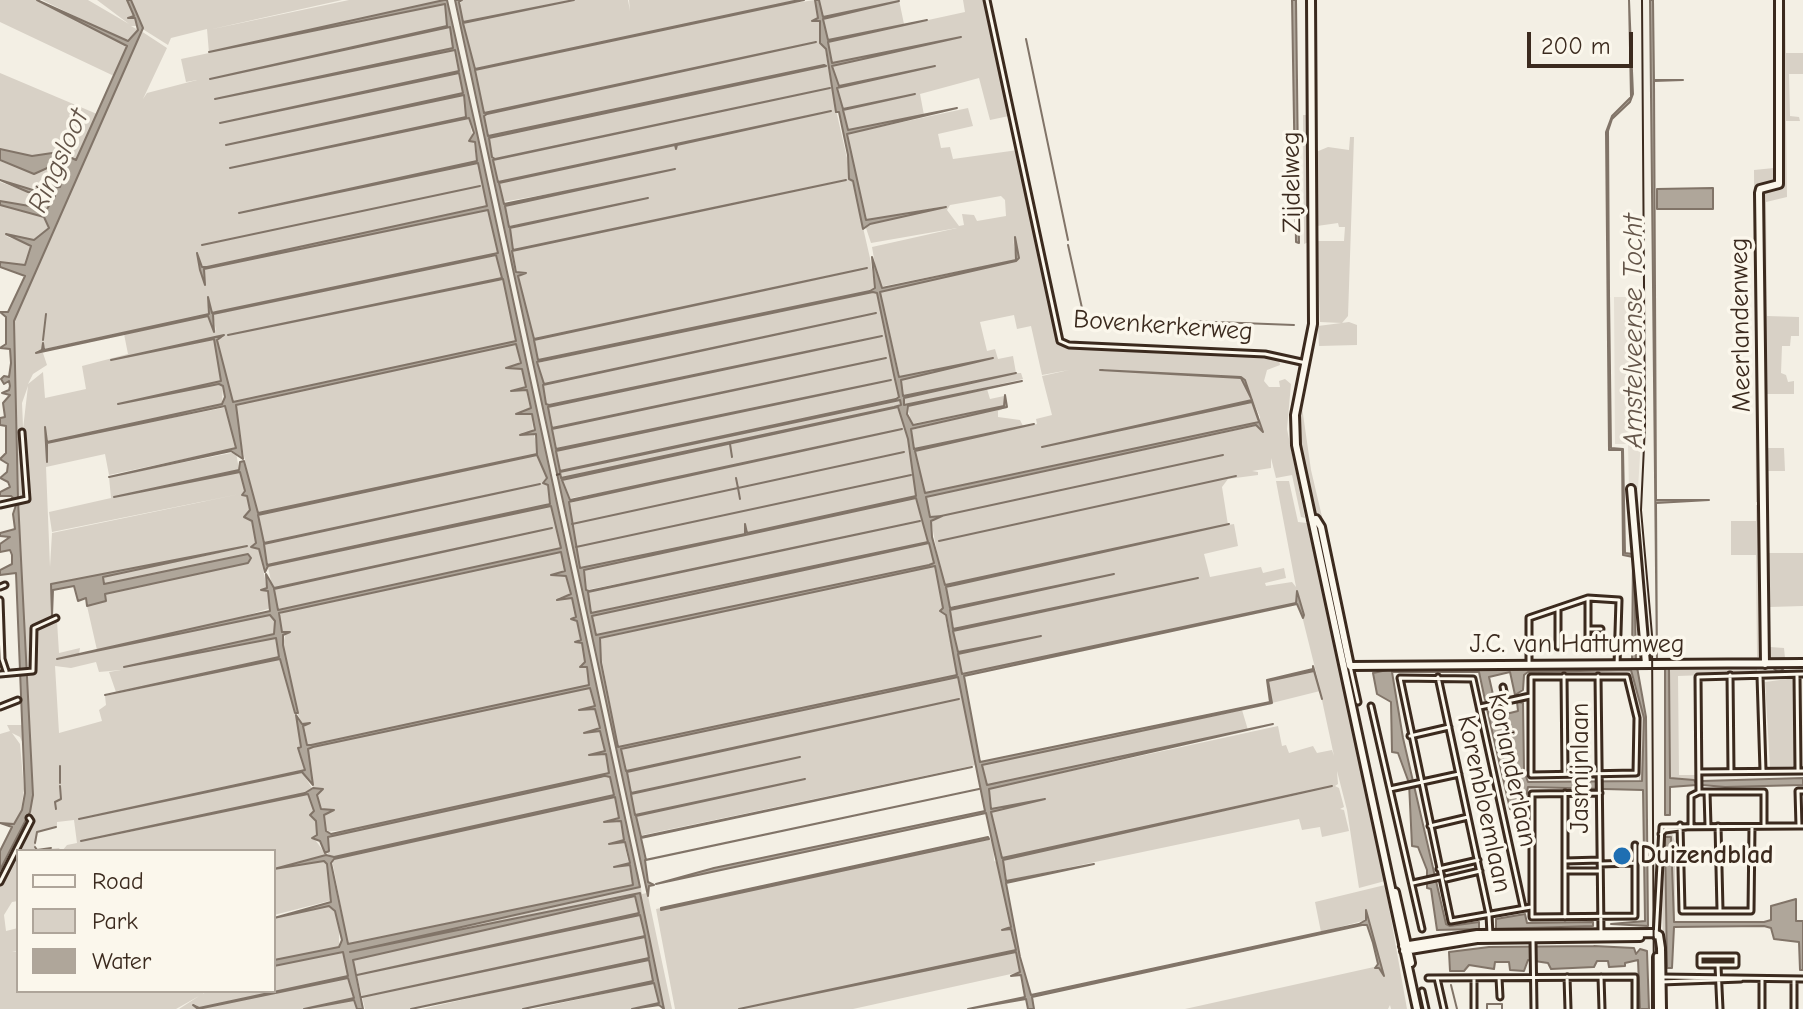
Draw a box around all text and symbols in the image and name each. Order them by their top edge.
scale bar [1531,16,1637,66]
text: 200 m [1541,32,1611,60]
water label: Ringsloot [21,104,97,218]
street label: Zijdelweg [1276,131,1308,233]
water label: Amstelveense Tocht [1617,214,1651,448]
street label: Meerlandenweg [1724,237,1758,413]
street label: Bovenkerkerweg [1072,304,1254,348]
street label: J.C. van Hattumweg [1469,629,1685,661]
street label: Korianderlaan [1480,690,1544,850]
street label: Jasmijnlaan [1565,703,1597,833]
street label: Korenbloemlaan [1450,713,1518,895]
place label: Duizendblad [1640,840,1774,872]
marker: Duizendblad [1611,845,1633,867]
legend [16,849,276,993]
text: Road [92,867,144,895]
text: Park [92,907,138,935]
text: Water [92,947,151,975]

